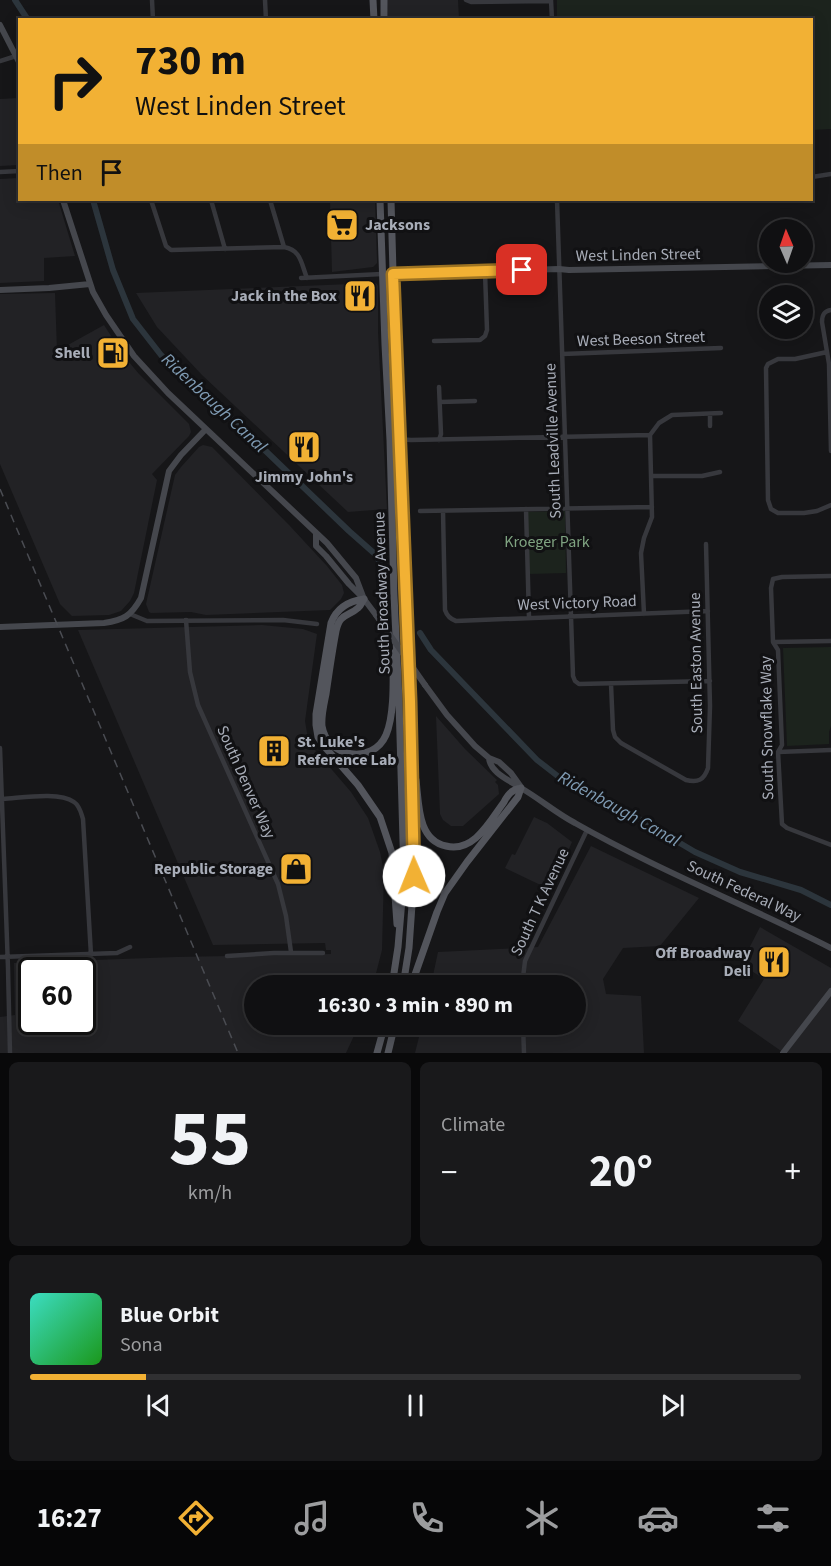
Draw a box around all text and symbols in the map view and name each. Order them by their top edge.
text: 730 m [135,31,246,91]
icon: right [36,42,114,120]
text: West Linden Street [135,87,346,126]
icon: arrive [95,156,128,189]
text: Then [36,157,83,189]
supermarket icon: Jacksons [324,207,360,243]
place label: Jacksons [365,214,430,236]
north arrow [759,219,813,273]
map controls [759,219,813,339]
street label: West Linden Street [575,243,701,267]
pin [496,244,547,295]
icon: arrive [505,253,538,286]
restaurant icon: Jack in the Box [342,278,378,314]
place label: Jack in the Box [231,285,337,307]
button: layers [759,285,813,339]
street label: West Beeson Street [577,326,706,352]
fuel station icon: Shell [95,335,131,371]
place label: Shell [55,342,90,364]
water label: Ridenbaugh Canal [156,347,273,459]
street label: South Leadville Avenue [539,363,567,519]
restaurant icon: Jimmy John's [286,429,322,465]
place label: Jimmy John's [255,466,353,488]
street label: South Broadway Avenue [368,511,396,675]
park label: Kroeger Park [504,531,590,553]
street label: West Victory Road [517,590,637,616]
street label: South Easton Avenue [684,592,708,734]
street label: South Snowflake Way [755,655,779,800]
street label: South Denver Way [211,722,281,843]
place label: St. Luke's Reference Lab [297,731,397,771]
building icon: St. Luke's Reference Lab [256,733,292,769]
water label: Ridenbaugh Canal [553,765,685,853]
position arrow [382,844,446,908]
street label: South T K Avenue [505,844,575,960]
shop icon: Republic Storage [278,851,314,887]
street label: South Federal Way [683,855,805,927]
place label: Republic Storage [154,858,273,880]
place label: Off Broadway Deli [655,942,752,982]
restaurant icon: Off Broadway Deli [756,944,792,980]
speed limit sign: 60 [18,957,96,1035]
text: 16:30 · 3 min · 890 m [317,989,513,1021]
text: 55 [169,1084,251,1195]
text: Climate [441,1111,505,1139]
text: 20° [589,1140,653,1204]
text: − [441,1149,457,1196]
text: + [785,1149,801,1196]
text: km/h [188,1179,232,1207]
text: Blue Orbit [120,1299,219,1331]
text: Sona [120,1331,163,1359]
icon: previous [142,1389,175,1422]
icon: pause [399,1389,432,1422]
icon: next [656,1389,689,1422]
icon: directions [175,1497,217,1539]
icon: music [291,1497,333,1539]
icon: phone [406,1497,448,1539]
icon: climate [521,1497,563,1539]
icon: car [637,1497,679,1539]
icon: filters [752,1497,794,1539]
text: 16:27 [37,1499,102,1538]

